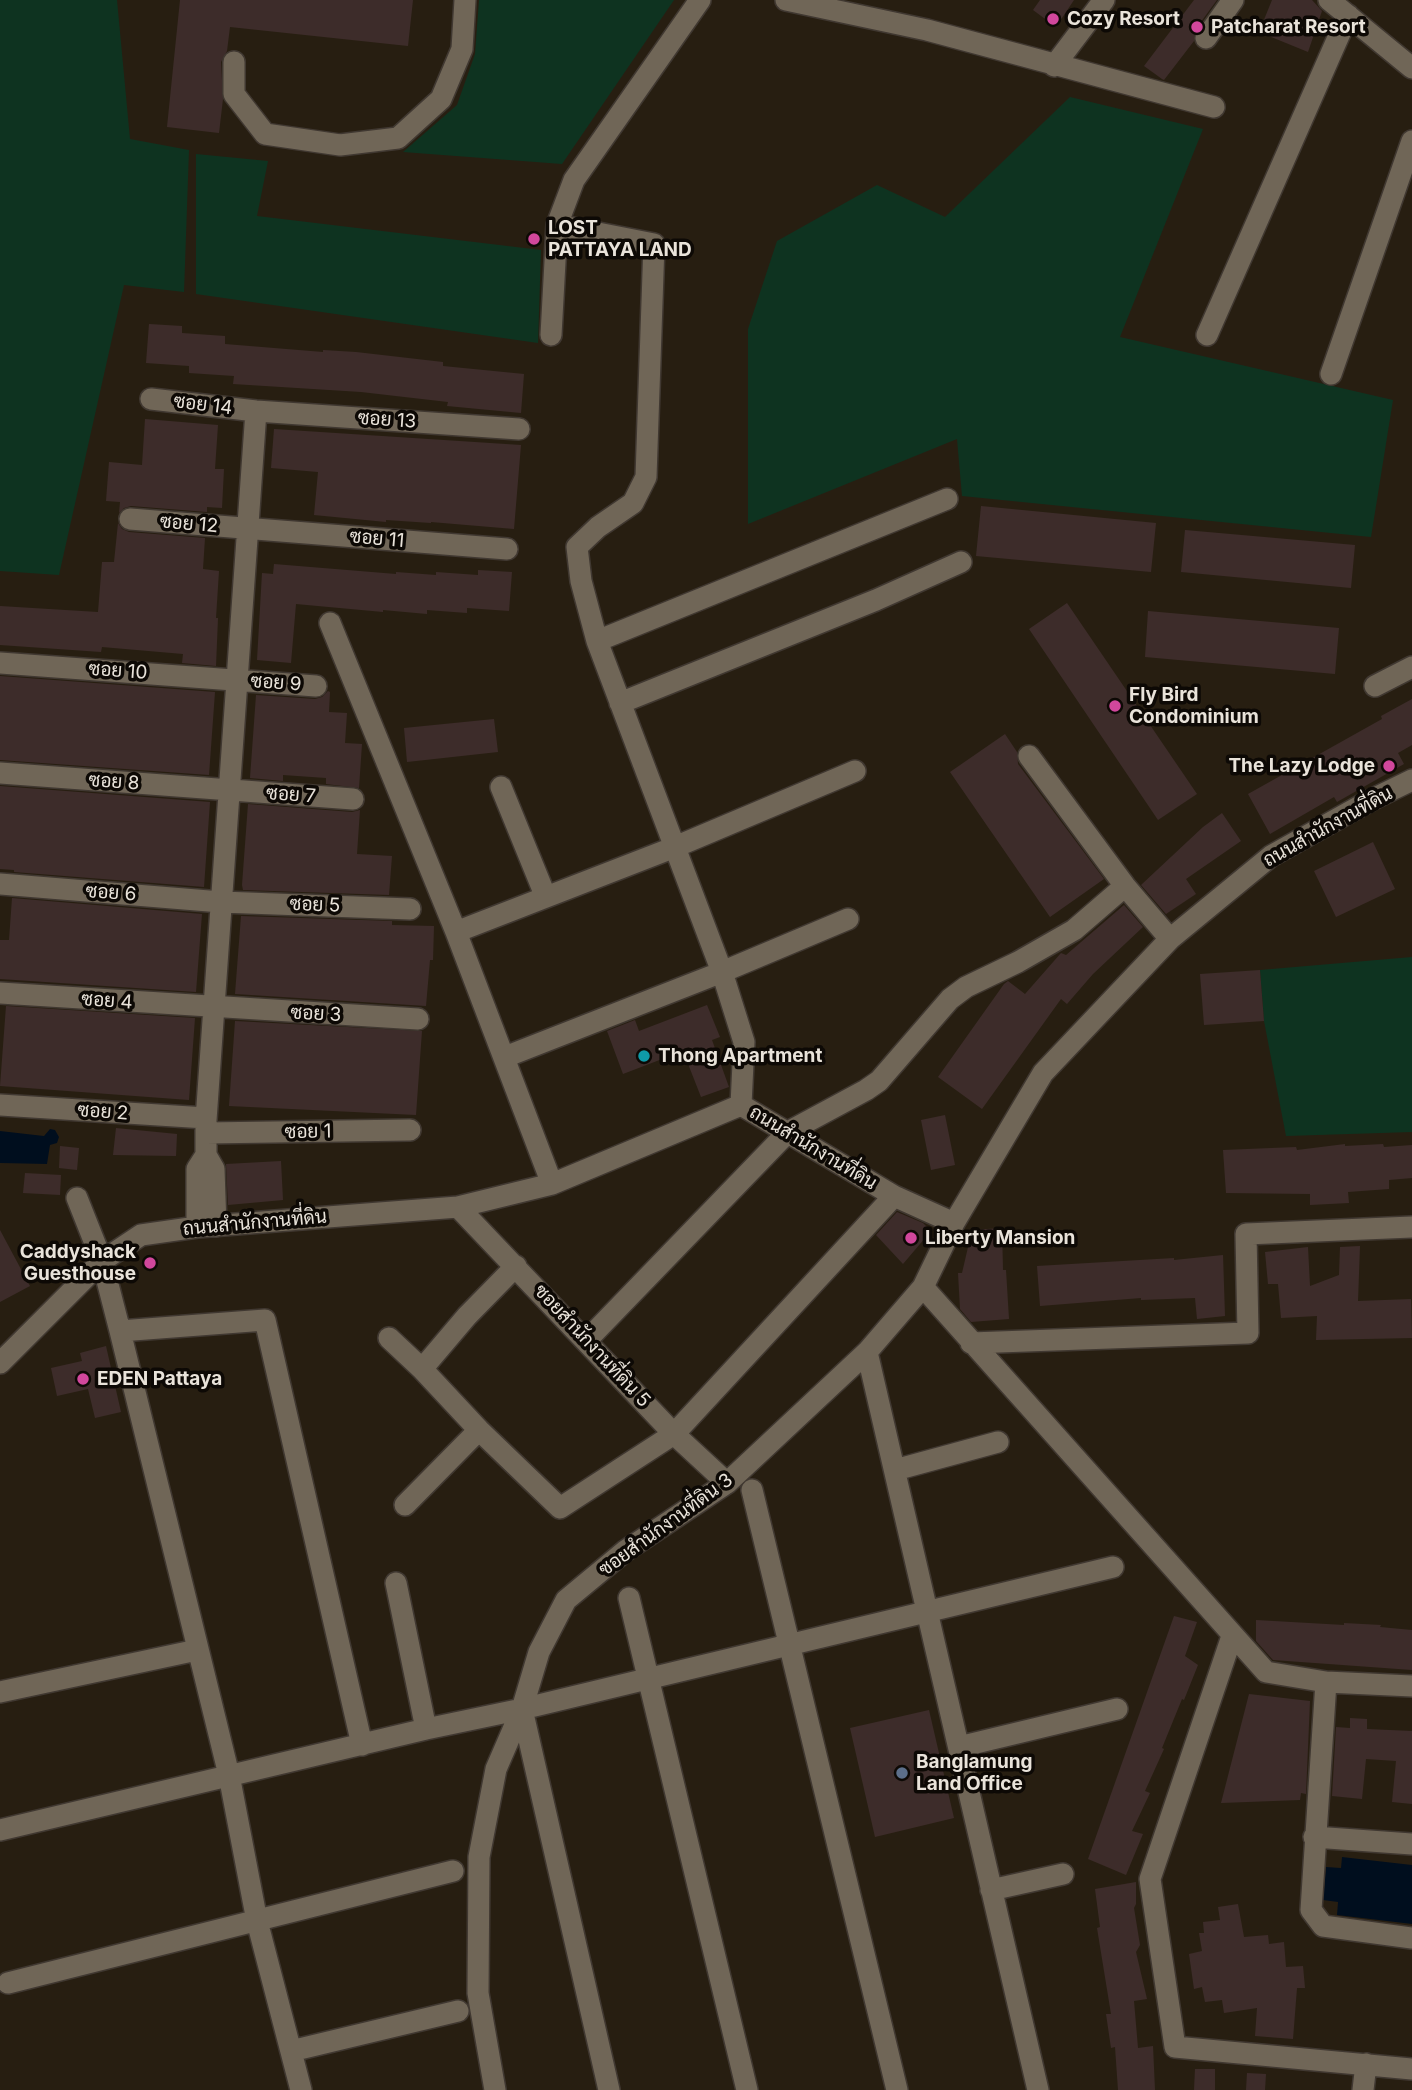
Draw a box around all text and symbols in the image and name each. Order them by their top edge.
place label: Cozy Resort [1067,8,1180,30]
marker: Cozy Resort [1045,11,1061,27]
place label: Patcharat Resort [1211,16,1366,38]
marker: Patcharat Resort [1189,19,1205,35]
place label: LOST PATTAYA LAND [548,217,692,261]
marker: LOST PATTAYA LAND [526,231,542,247]
street label: ซอย 14 [172,390,234,420]
street label: ซอย 13 [357,407,417,433]
street label: ซอย 12 [159,510,219,538]
street label: ซอย 11 [349,525,405,553]
street label: ซอย 10 [88,658,148,684]
street label: ซอย 9 [250,670,302,696]
place label: Fly Bird Condominium [1129,684,1259,728]
marker: Fly Bird Condominium [1107,698,1123,714]
place label: The Lazy Lodge [1228,755,1375,777]
marker: The Lazy Lodge [1381,758,1397,774]
street label: ซอย 8 [88,769,140,795]
street label: ซอย 7 [265,782,317,808]
street label: ถนนสำนักงานที่ดิน [1259,782,1397,872]
street label: ซอย 6 [85,880,137,906]
street label: ซอย 5 [289,893,341,917]
street label: ซอย 4 [81,988,133,1014]
street label: ซอย 3 [290,1001,342,1027]
place label: Thong Apartment [658,1045,822,1067]
marker: Thong Apartment [636,1048,652,1064]
street label: ซอย 2 [77,1099,129,1125]
street label: ถนนสำนักงานที่ดิน [745,1101,881,1195]
street label: ซอย 1 [284,1120,332,1144]
street label: ถนนสำนักงานที่ดิน [182,1205,328,1241]
place label: Liberty Mansion [925,1227,1075,1249]
marker: Liberty Mansion [903,1230,919,1246]
place label: Caddyshack Guesthouse [20,1241,136,1285]
marker: Caddyshack Guesthouse [142,1255,158,1271]
street label: ซอยสำนักงานที่ดิน 5 [529,1280,655,1412]
place label: EDEN Pattaya [97,1368,222,1390]
marker: EDEN Pattaya [75,1371,91,1387]
street label: ซอยสำนักงานที่ดิน 3 [595,1469,737,1581]
place label: Banglamung Land Office [916,1751,1033,1795]
marker: Banglamung Land Office [894,1765,910,1781]

